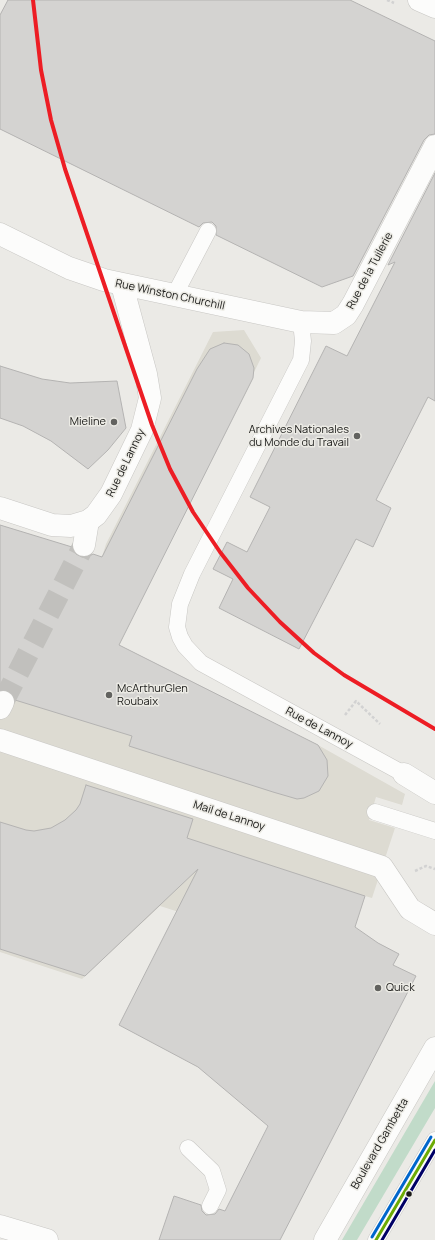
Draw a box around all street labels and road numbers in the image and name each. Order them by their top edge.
street label: Rue de la Tuilerie [344,230,396,312]
street label: Rue Winston Churchill [114,277,226,313]
street label: Rue de Lannoy [104,427,148,499]
street label: Rue de Lannoy [283,705,355,751]
street label: Mail de Lannoy [191,798,267,834]
street label: Boulevard Gambetta [349,1096,411,1192]

